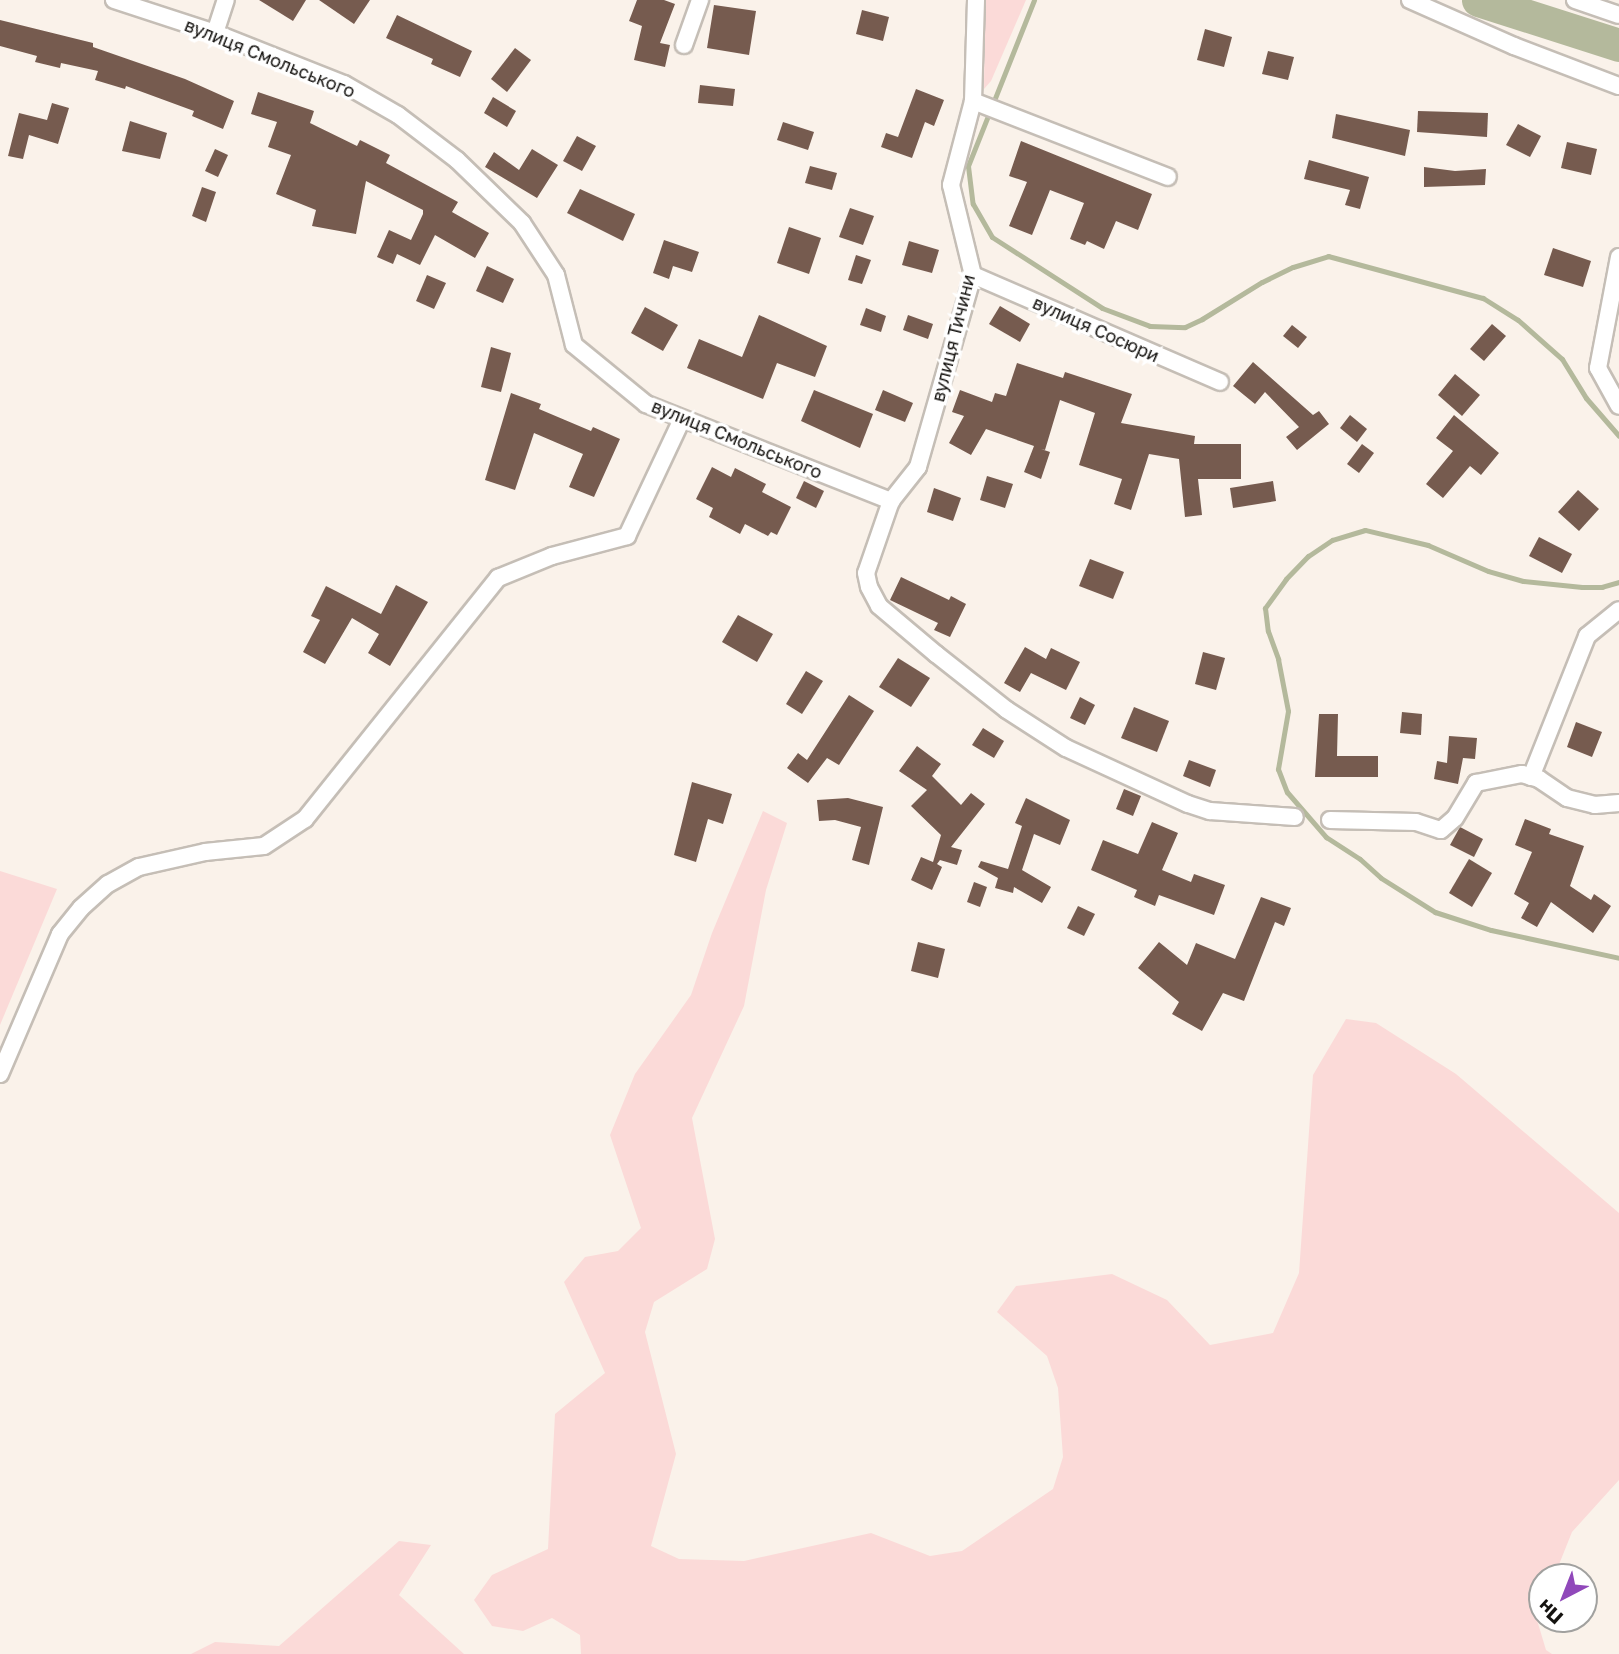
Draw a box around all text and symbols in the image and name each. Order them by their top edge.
street label: вулиця Смольського [182,14,358,102]
street label: вулиця Тичини [927,272,979,404]
street label: вулиця Сосюри [1029,291,1163,367]
street label: вулиця Смольського [649,395,825,483]
north arrow [1528,1563,1598,1633]
text: Пн [1533,1595,1567,1630]

